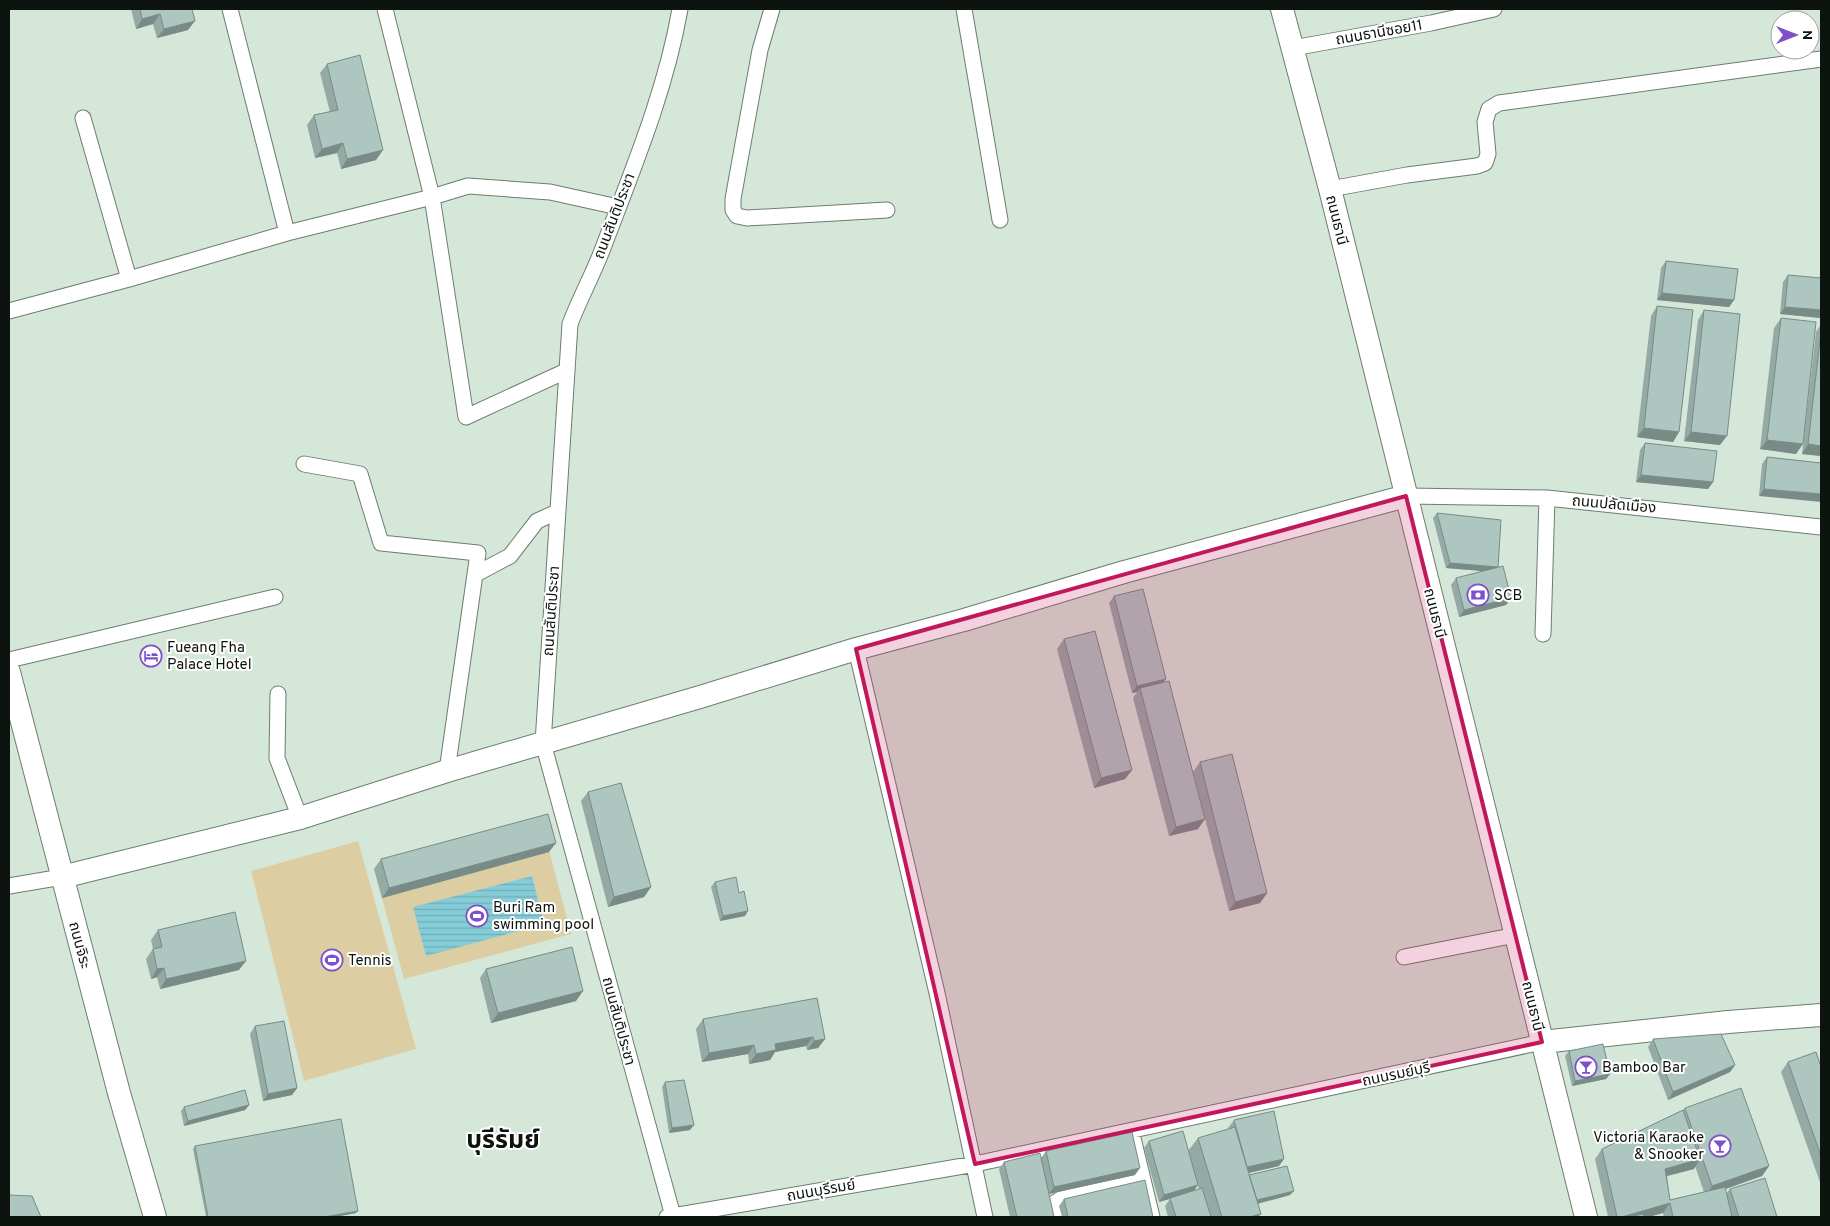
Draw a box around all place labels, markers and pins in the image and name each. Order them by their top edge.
bank icon: SCB [1466,583,1490,607]
place label: SCB [1494,587,1522,606]
place label: Fueang Fha Palace Hotel [167,639,252,675]
hotel icon: Fueang Fha Palace Hotel [139,644,163,668]
place label: Buri Ram swimming pool [493,899,594,935]
sports icon: Buri Ram swimming pool [465,904,489,928]
sports icon: Tennis [320,948,344,972]
place label: Tennis [348,952,392,971]
bar icon: Bamboo Bar [1574,1055,1598,1079]
place label: Bamboo Bar [1602,1059,1686,1078]
place label: Victoria Karaoke & Snooker [1593,1129,1704,1165]
bar icon: Victoria Karaoke & Snooker [1708,1134,1732,1158]

